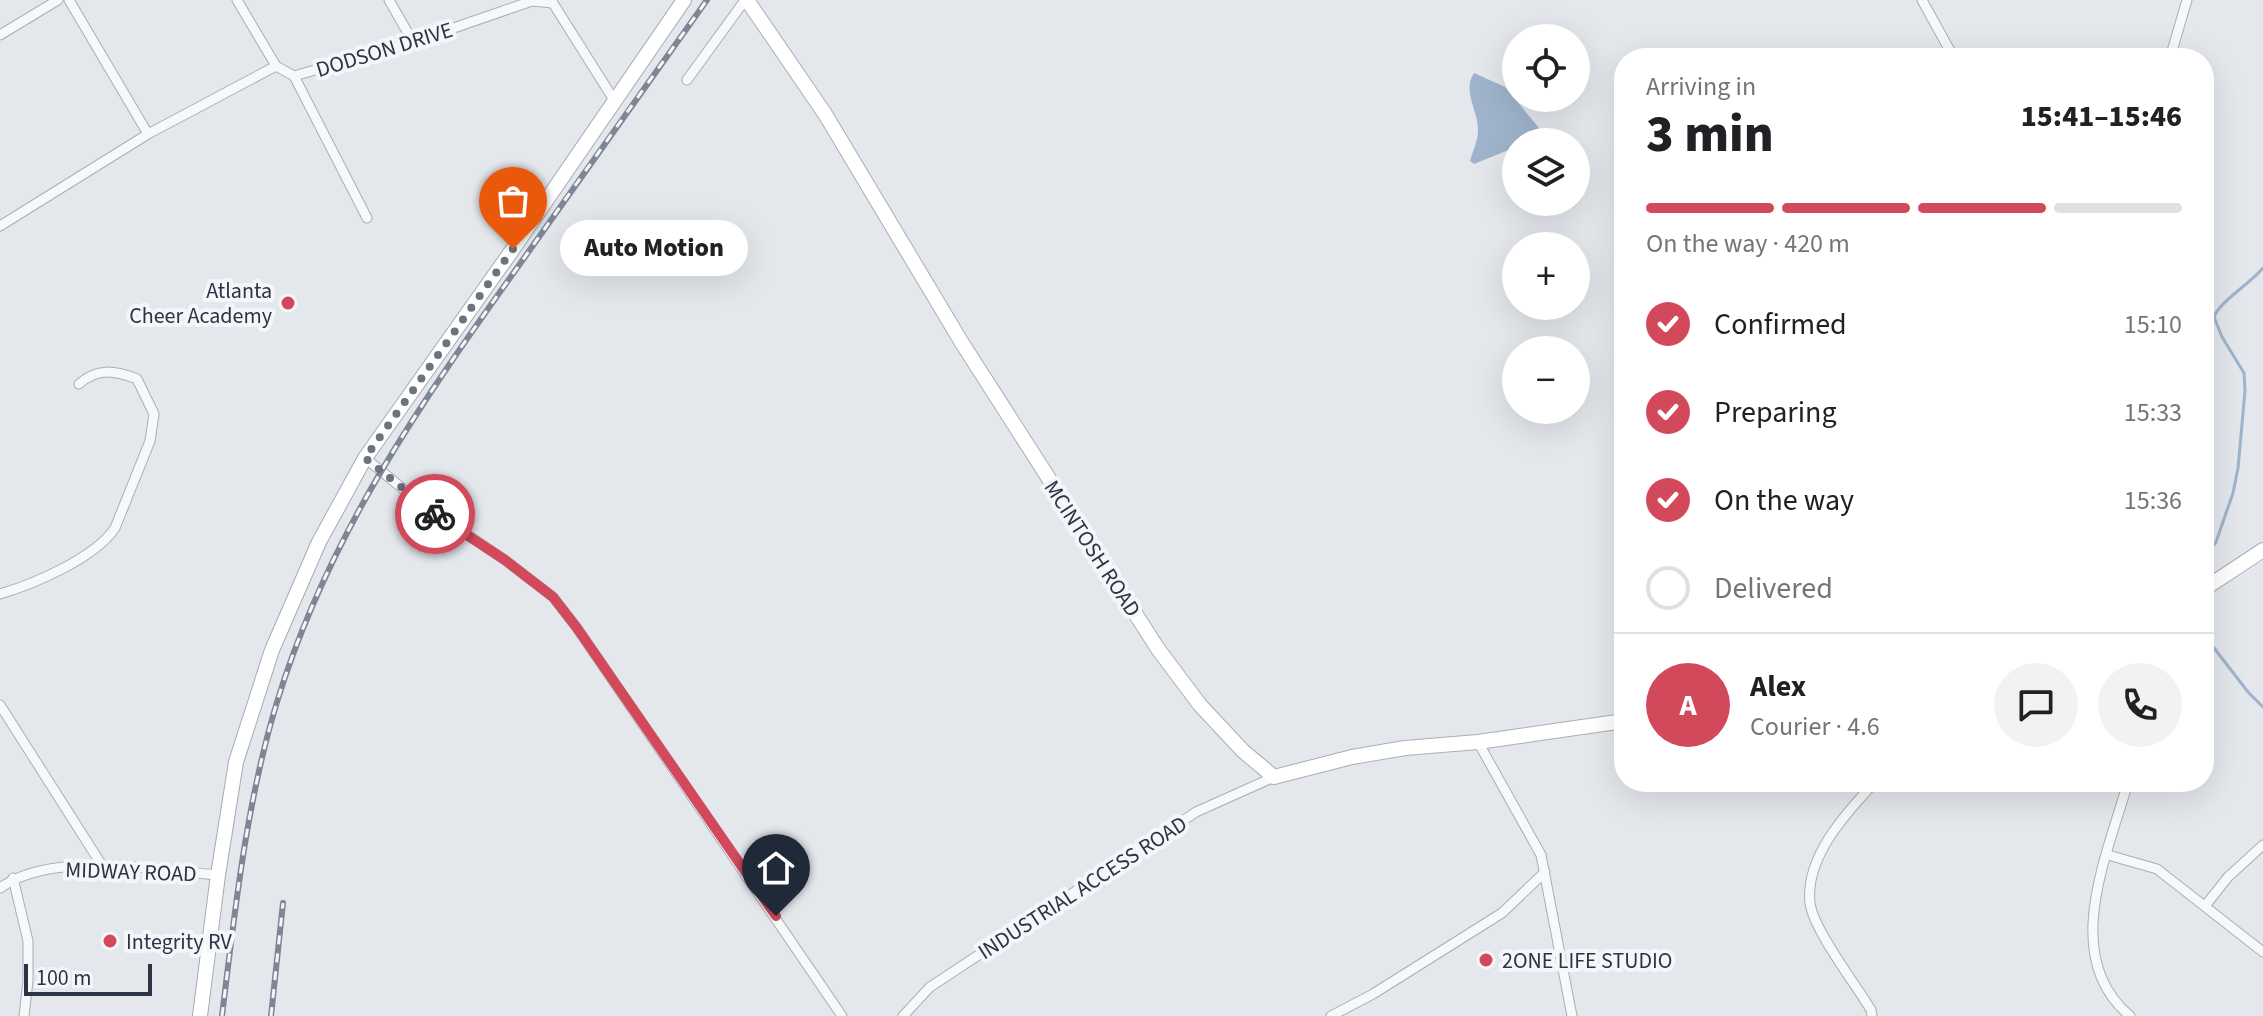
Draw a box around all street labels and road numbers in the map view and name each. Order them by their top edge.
street label: DODSON DRIVE [312,14,457,86]
street label: MCINTOSH ROAD [1036,474,1148,623]
street label: INDUSTRIAL ACCESS ROAD [972,808,1193,968]
street label: MIDWAY ROAD [65,854,197,890]

